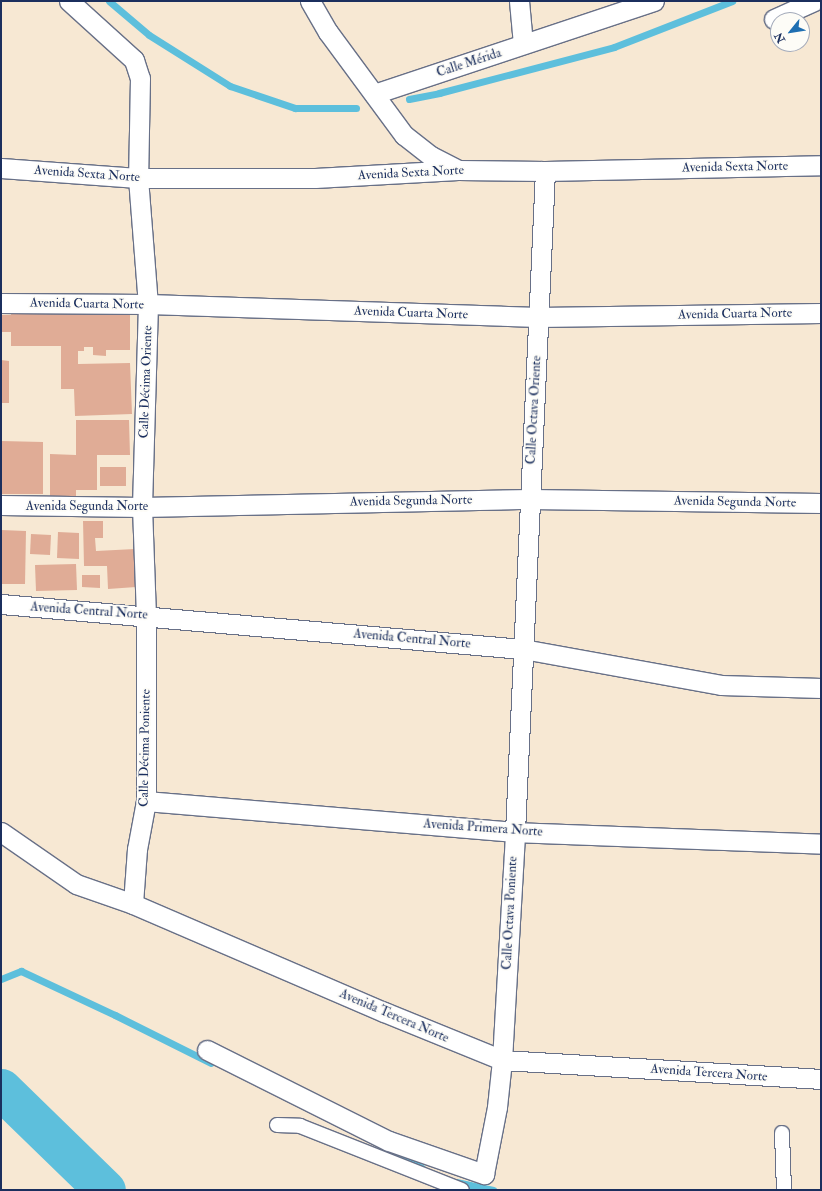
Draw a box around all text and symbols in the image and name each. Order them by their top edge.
north arrow [770,12,810,52]
text: N [772,30,788,45]
street label: Calle Mérida [435,45,503,81]
street label: Avenida Sexta Norte [682,158,788,176]
street label: Avenida Sexta Norte [358,162,464,184]
street label: Avenida Sexta Norte [33,163,141,185]
street label: Avenida Cuarta Norte [30,295,144,313]
street label: Avenida Cuarta Norte [354,303,468,323]
street label: Avenida Cuarta Norte [678,305,792,323]
street label: Calle Décima Oriente [136,325,156,439]
street label: Calle Octava Oriente [523,355,545,465]
street label: Avenida Segunda Norte [350,492,472,510]
street label: Avenida Segunda Norte [674,493,796,511]
street label: Avenida Segunda Norte [26,498,148,514]
street label: Avenida Central Norte [30,599,148,623]
street label: Avenida Central Norte [353,626,471,652]
street label: Calle Décima Poniente [136,689,154,807]
street label: Avenida Primera Norte [423,816,543,840]
street label: Calle Octava Poniente [499,856,521,970]
street label: Avenida Tercera Norte [337,986,451,1046]
street label: Avenida Tercera Norte [650,1061,768,1085]

